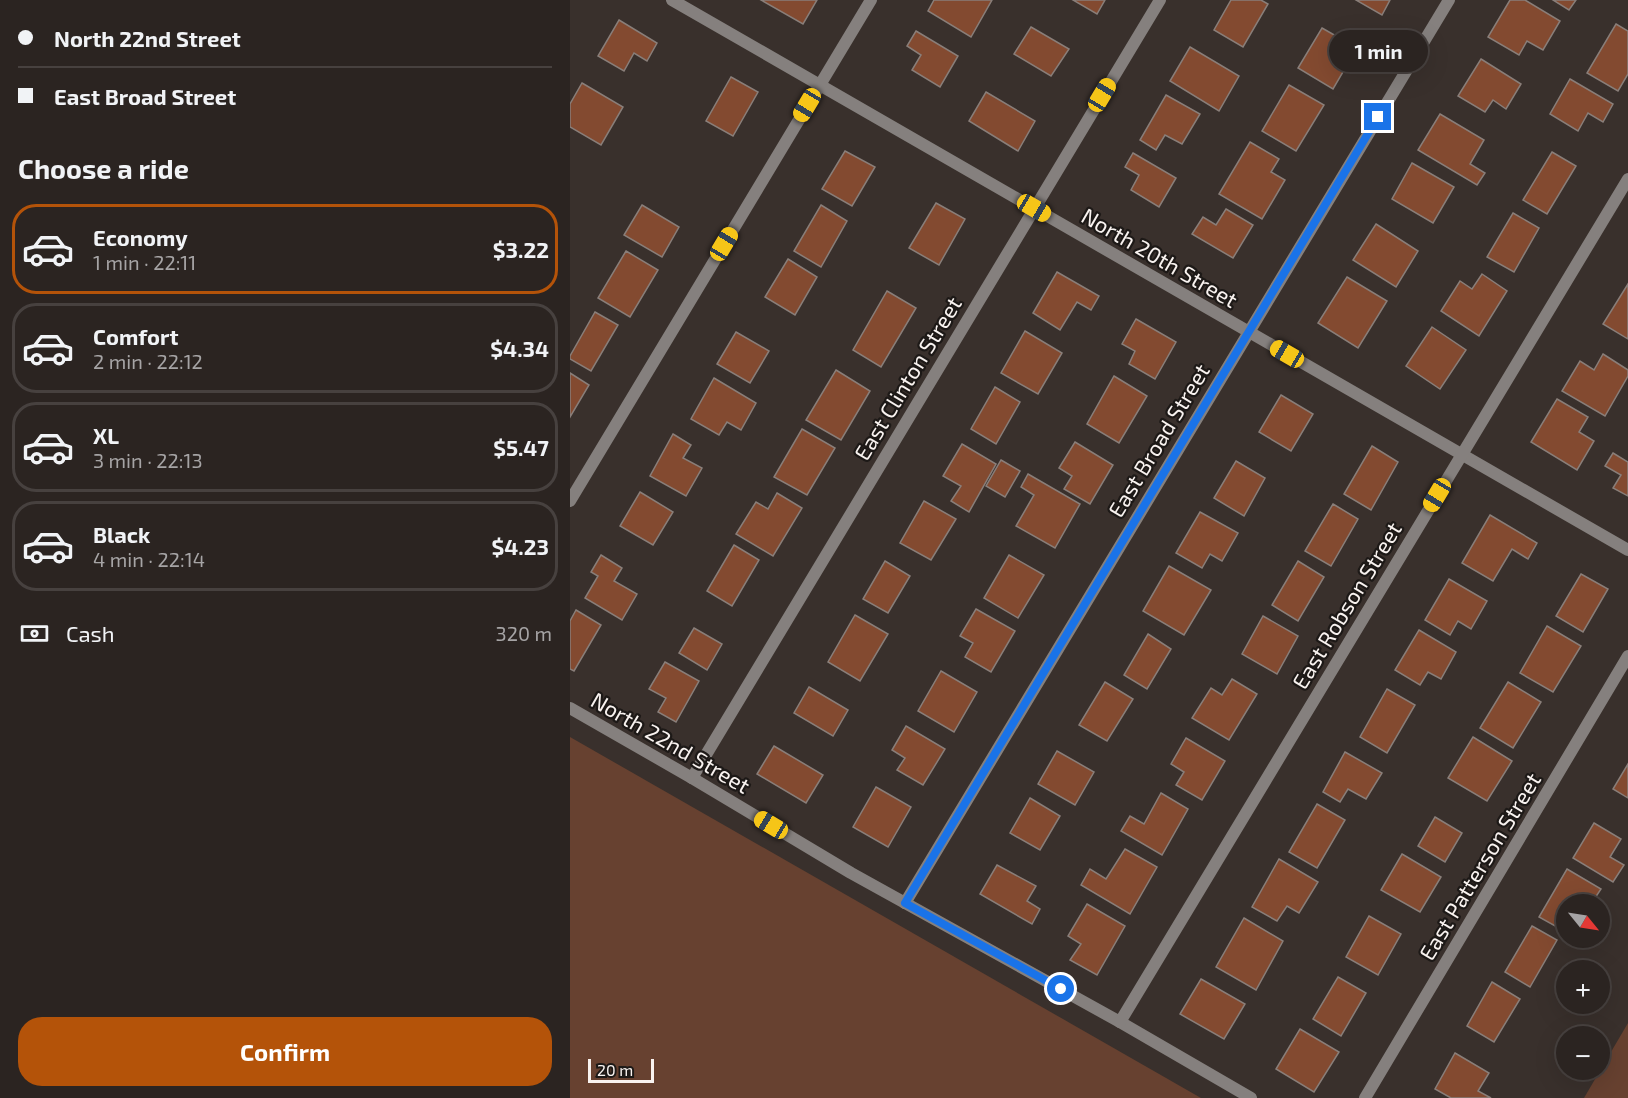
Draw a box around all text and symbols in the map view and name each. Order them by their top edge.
text: North 22nd Street [54,25,241,51]
callout: 1 min [1328,30,1428,72]
text: 1 min [1354,39,1403,63]
car [1085,75,1119,115]
text: East Broad Street [54,83,236,109]
car [790,85,824,125]
route end [1364,103,1391,130]
text: Choose a ride [18,152,189,184]
car [1014,191,1054,225]
street label: North 20th Street [1077,202,1243,312]
icon: car [21,222,75,276]
text: Economy [93,224,188,250]
car [707,224,741,264]
text: $3.22 [493,236,549,262]
text: 1 min · 22:11 [93,250,196,274]
street label: East Clinton Street [848,292,966,464]
icon: car [21,321,75,375]
text: Comfort [93,323,178,349]
text: $4.34 [490,335,549,361]
car [1267,337,1307,371]
text: 2 min · 22:12 [93,349,203,373]
street label: East Broad Street [1102,359,1214,521]
icon: car [21,420,75,474]
text: XL [93,422,119,448]
text: $5.47 [493,434,549,460]
text: 3 min · 22:13 [93,448,203,472]
car [1420,475,1454,515]
street label: East Robson Street [1286,517,1406,693]
icon: car [21,519,75,573]
text: Black [93,521,150,547]
text: $4.23 [492,533,549,559]
text: 4 min · 22:14 [93,547,205,571]
icon: cash [18,617,51,650]
text: Cash [66,620,115,646]
text: 320 m [496,621,552,645]
street label: North 22nd Street [587,686,755,798]
street label: East Patterson Street [1413,768,1545,964]
car [751,808,791,842]
north arrow [1556,894,1610,948]
map controls [1556,894,1610,1080]
button: + [1556,960,1610,1014]
route start [1047,975,1074,1002]
button: Confirm [18,1017,552,1086]
button: − [1556,1026,1610,1080]
scale bar [588,1056,654,1084]
text: 20 m [597,1060,633,1079]

